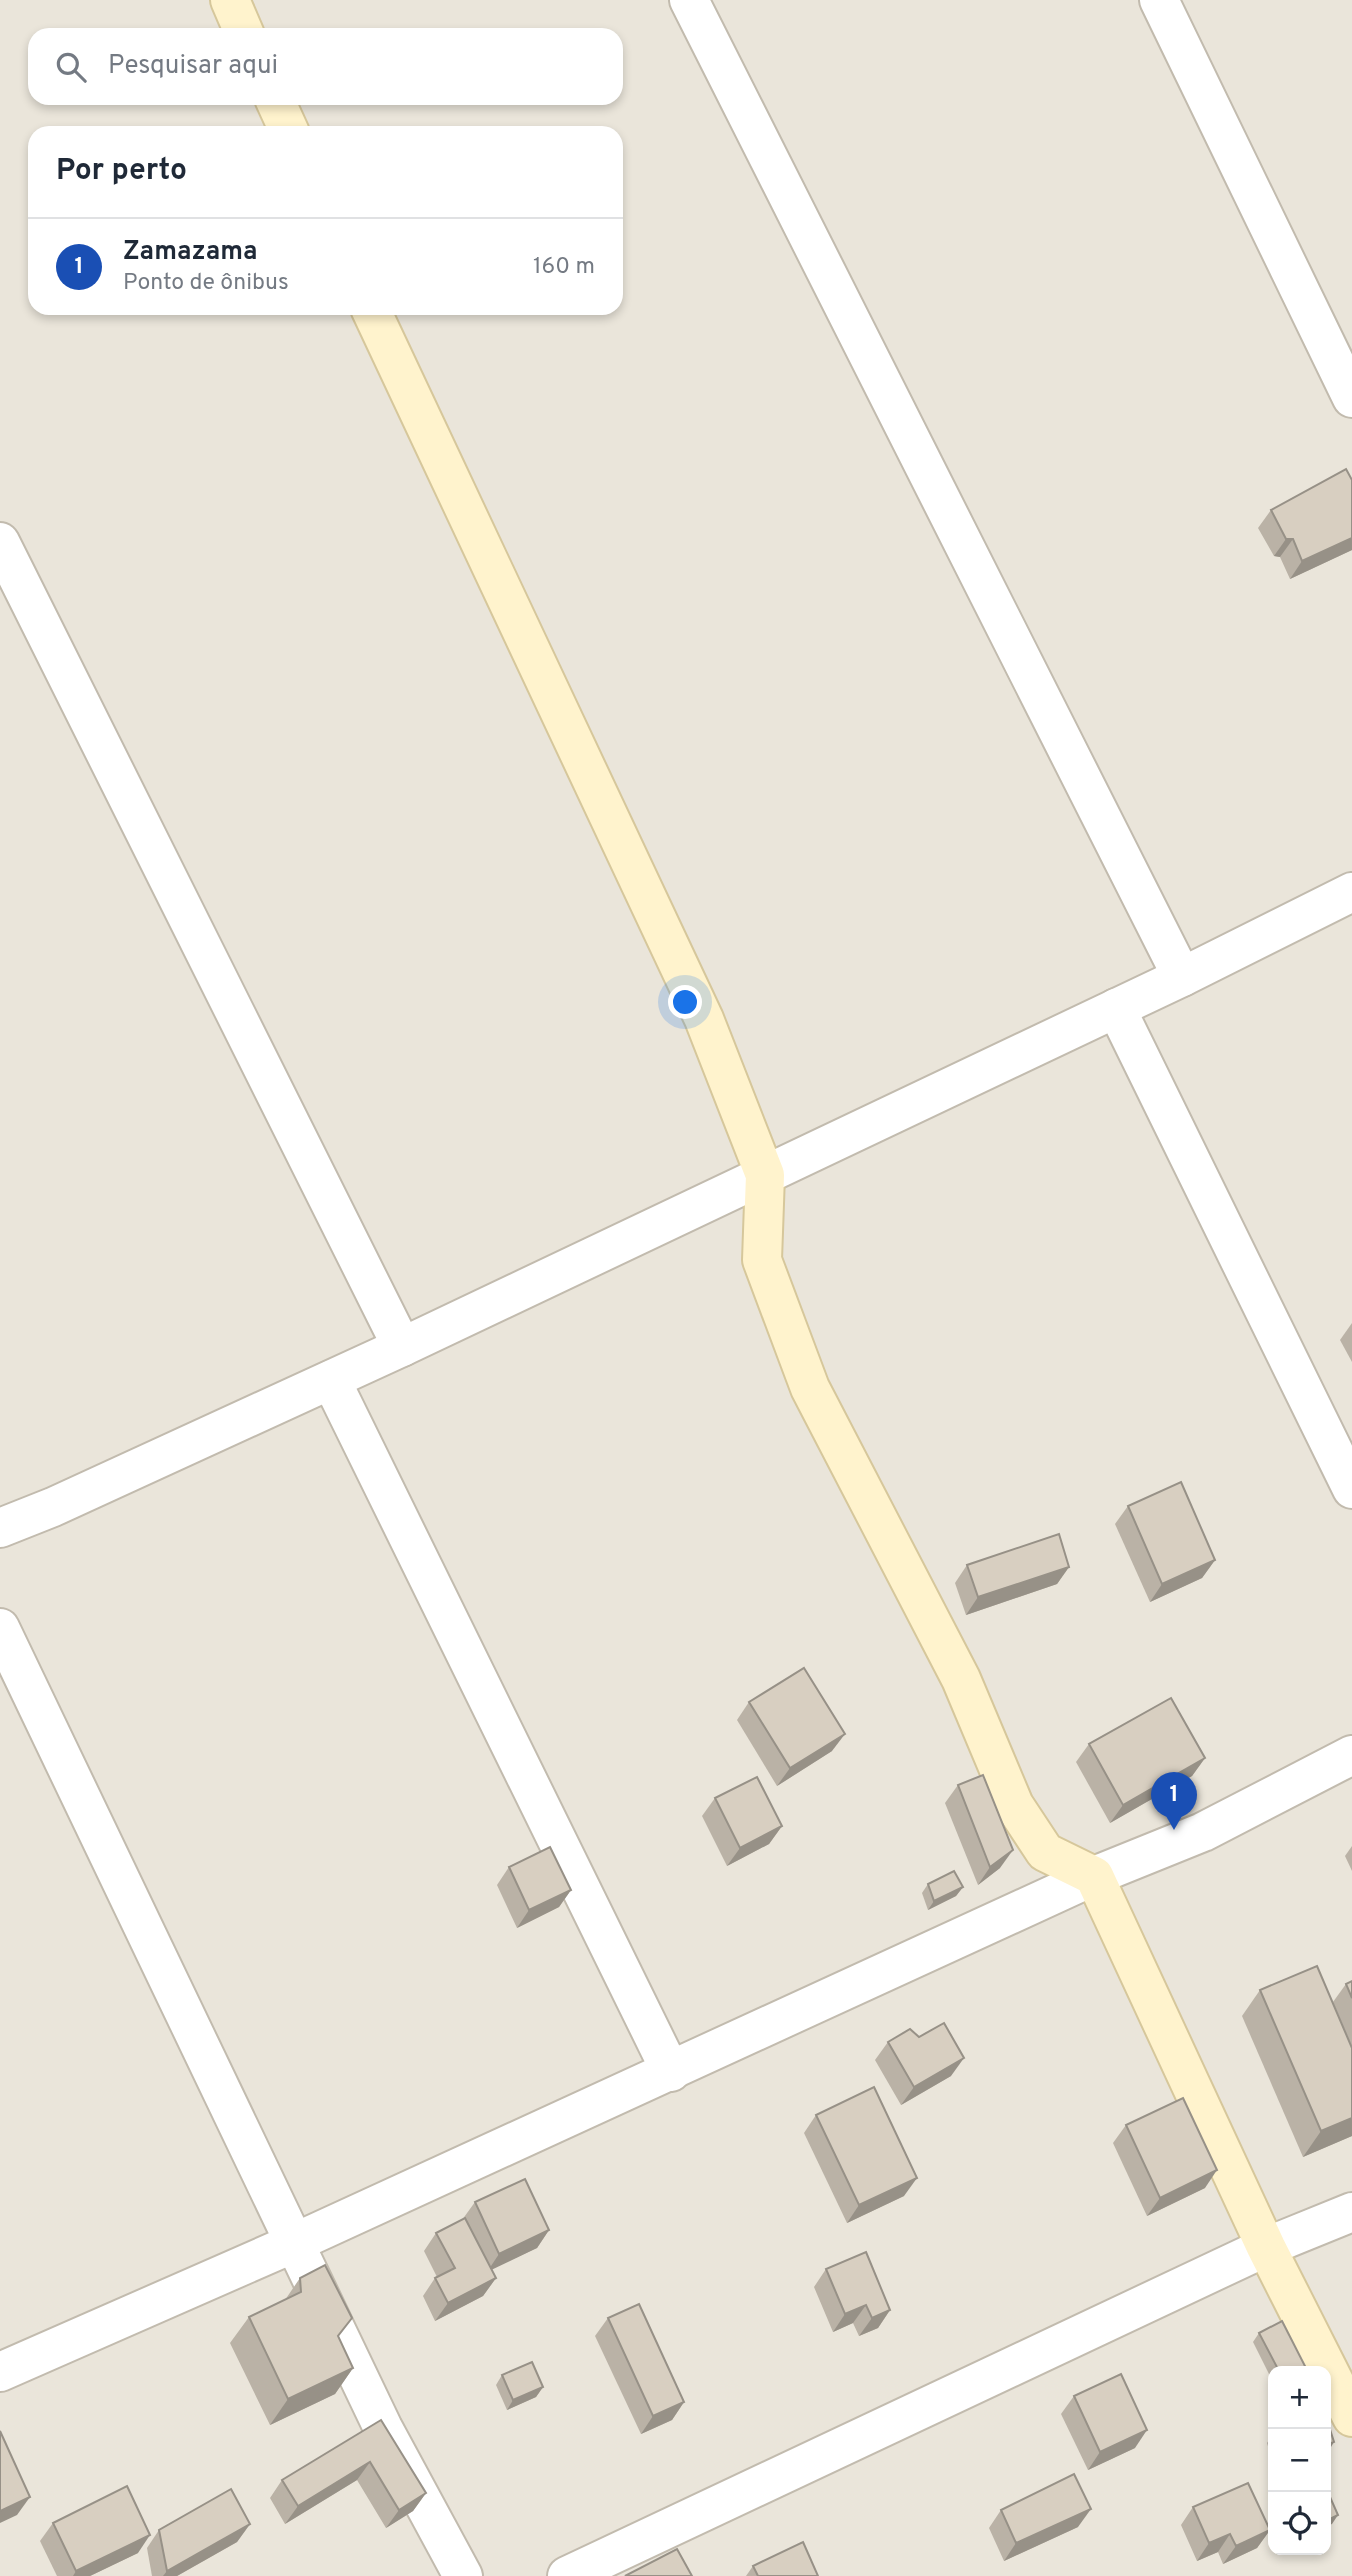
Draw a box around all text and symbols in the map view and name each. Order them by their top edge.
search box [28,28,623,105]
icon: search [52,48,90,86]
text: Pesquisar aqui [108,50,278,83]
text: Por perto [56,153,187,190]
text: Zamazama [123,236,258,269]
text: 1 [74,253,84,282]
text: 160 m [533,253,595,282]
text: Ponto de ônibus [123,269,289,298]
your location [668,985,702,1019]
pin: 1 [1151,1772,1197,1830]
map controls [1268,2366,1331,2555]
button: + [1268,2366,1331,2429]
button: − [1268,2429,1331,2492]
button: locate [1268,2492,1331,2555]

